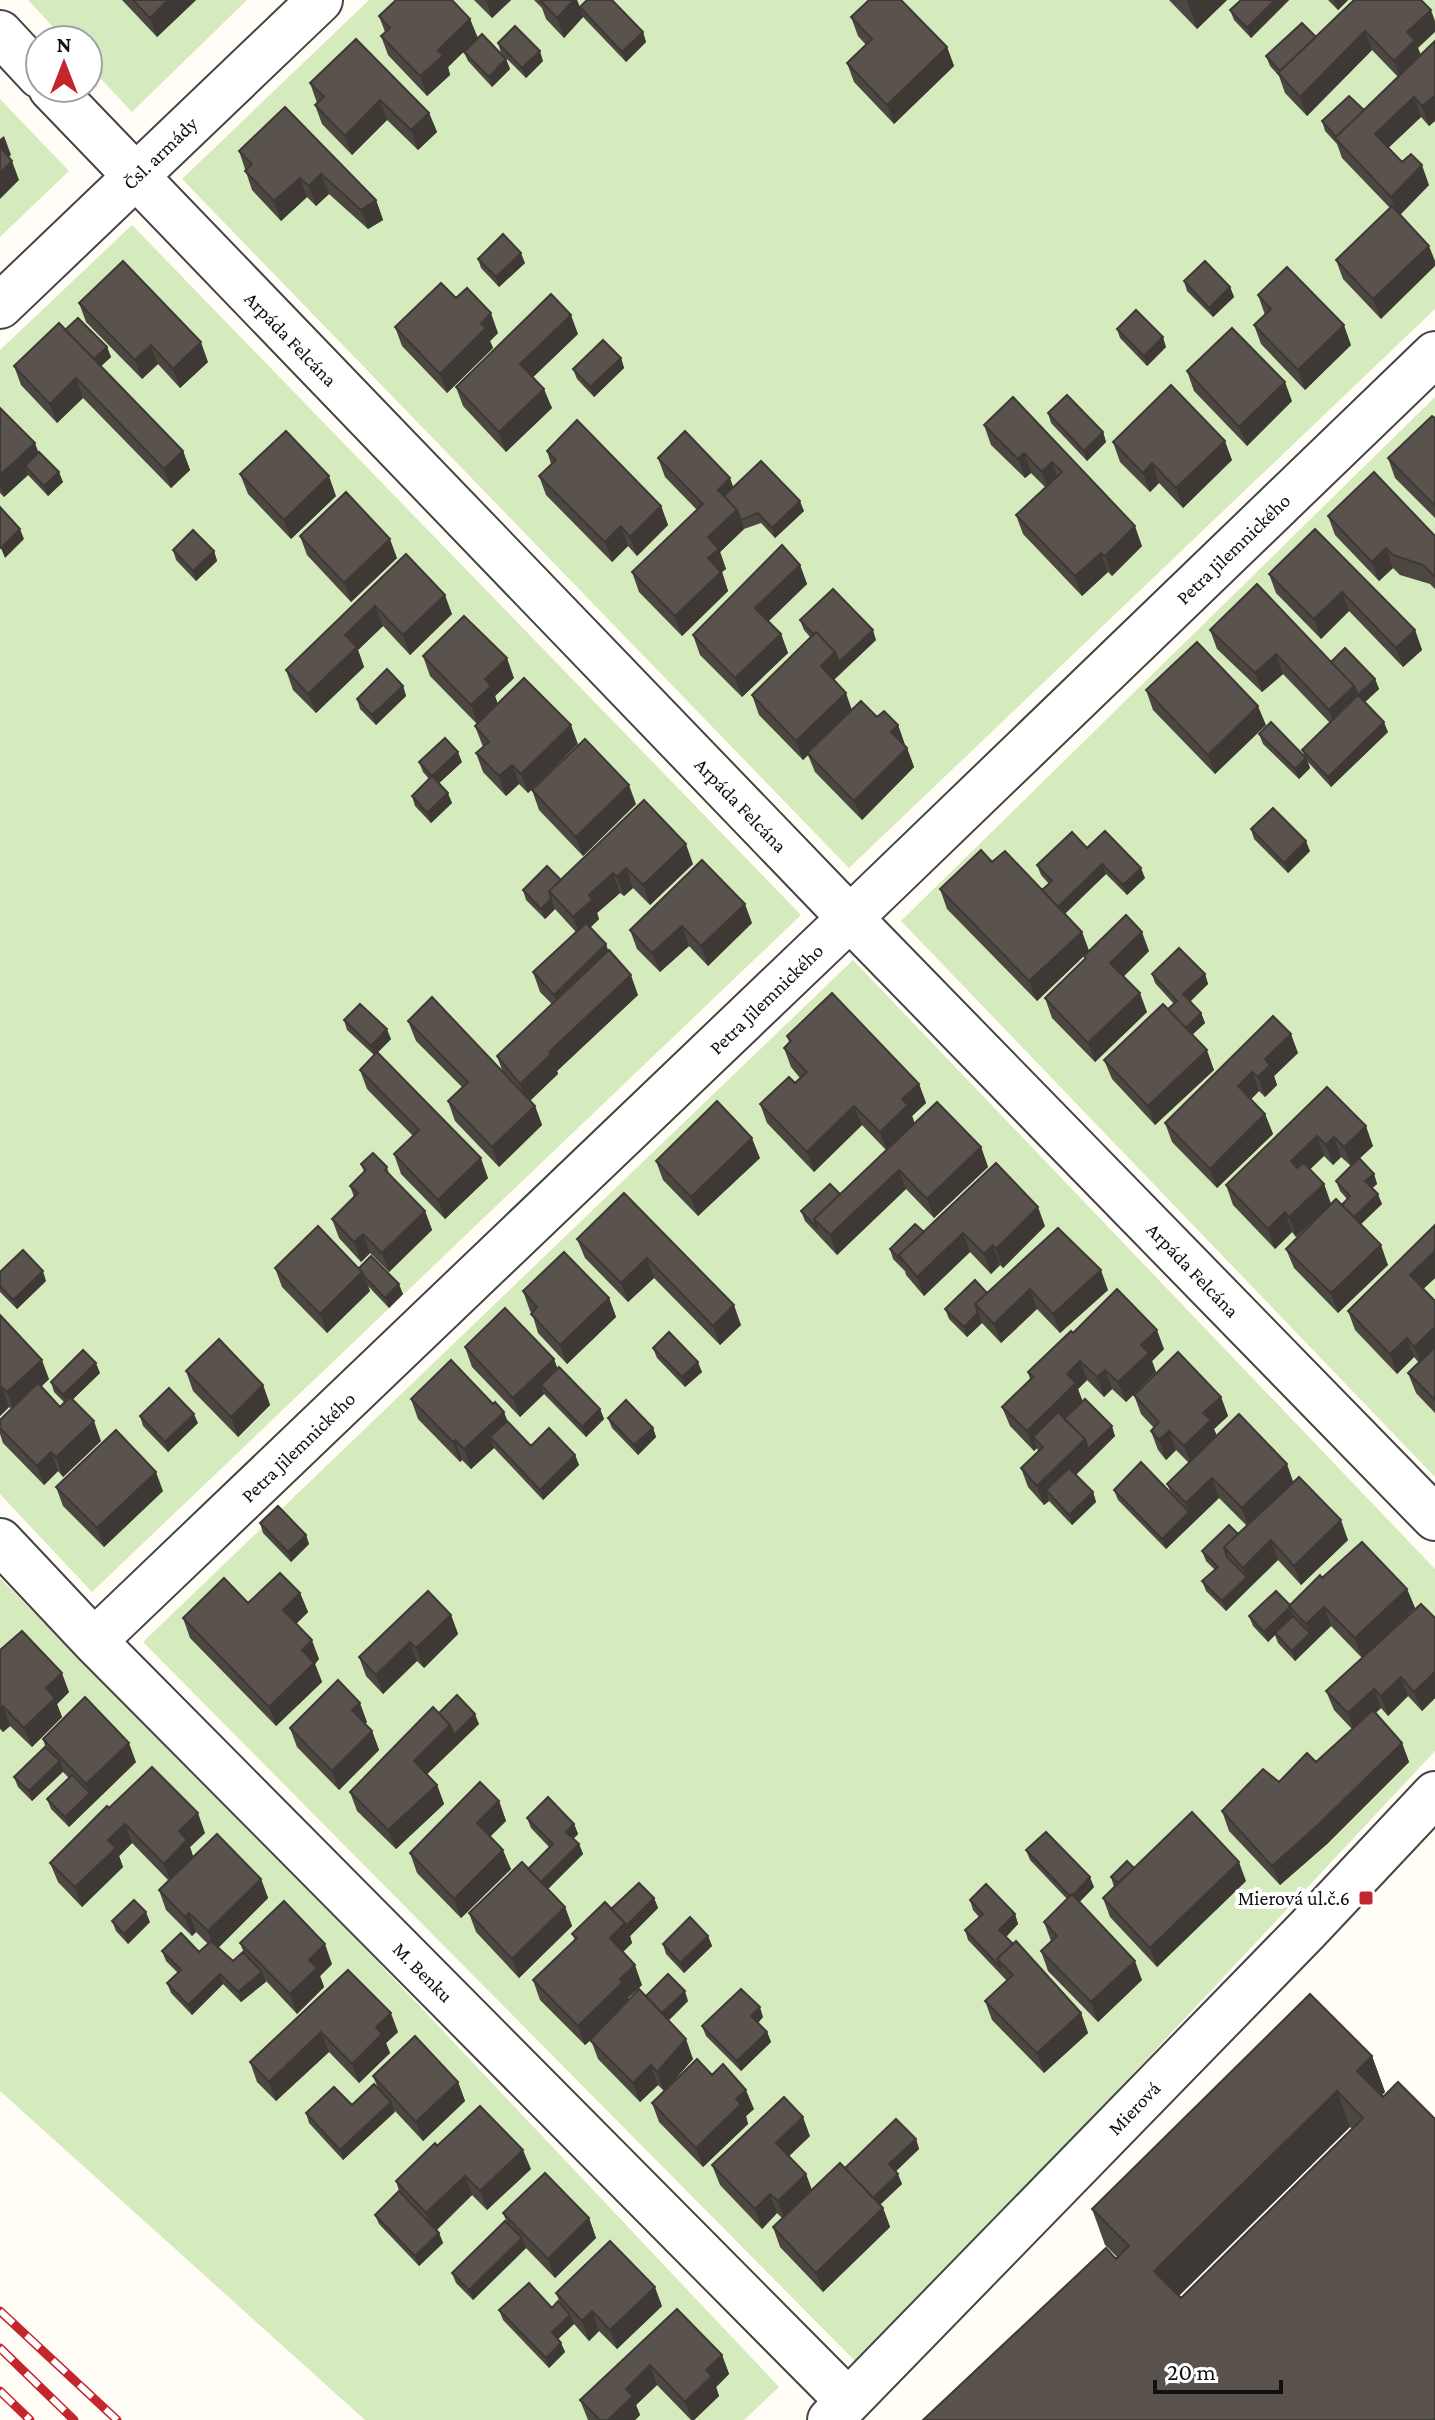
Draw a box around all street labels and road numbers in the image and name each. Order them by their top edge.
street label: Čsl. armády [118,112,203,195]
street label: Arpáda Felcána [240,287,342,391]
street label: Petra Jilemnického [1172,489,1295,609]
street label: Arpáda Felcána [690,753,792,857]
street label: Petra Jilemnického [705,939,828,1059]
street label: Arpáda Felcána [1142,1218,1244,1322]
street label: Petra Jilemnického [237,1387,360,1507]
street label: M. Benku [389,1938,458,2007]
street label: Mierová [1103,2077,1165,2139]

